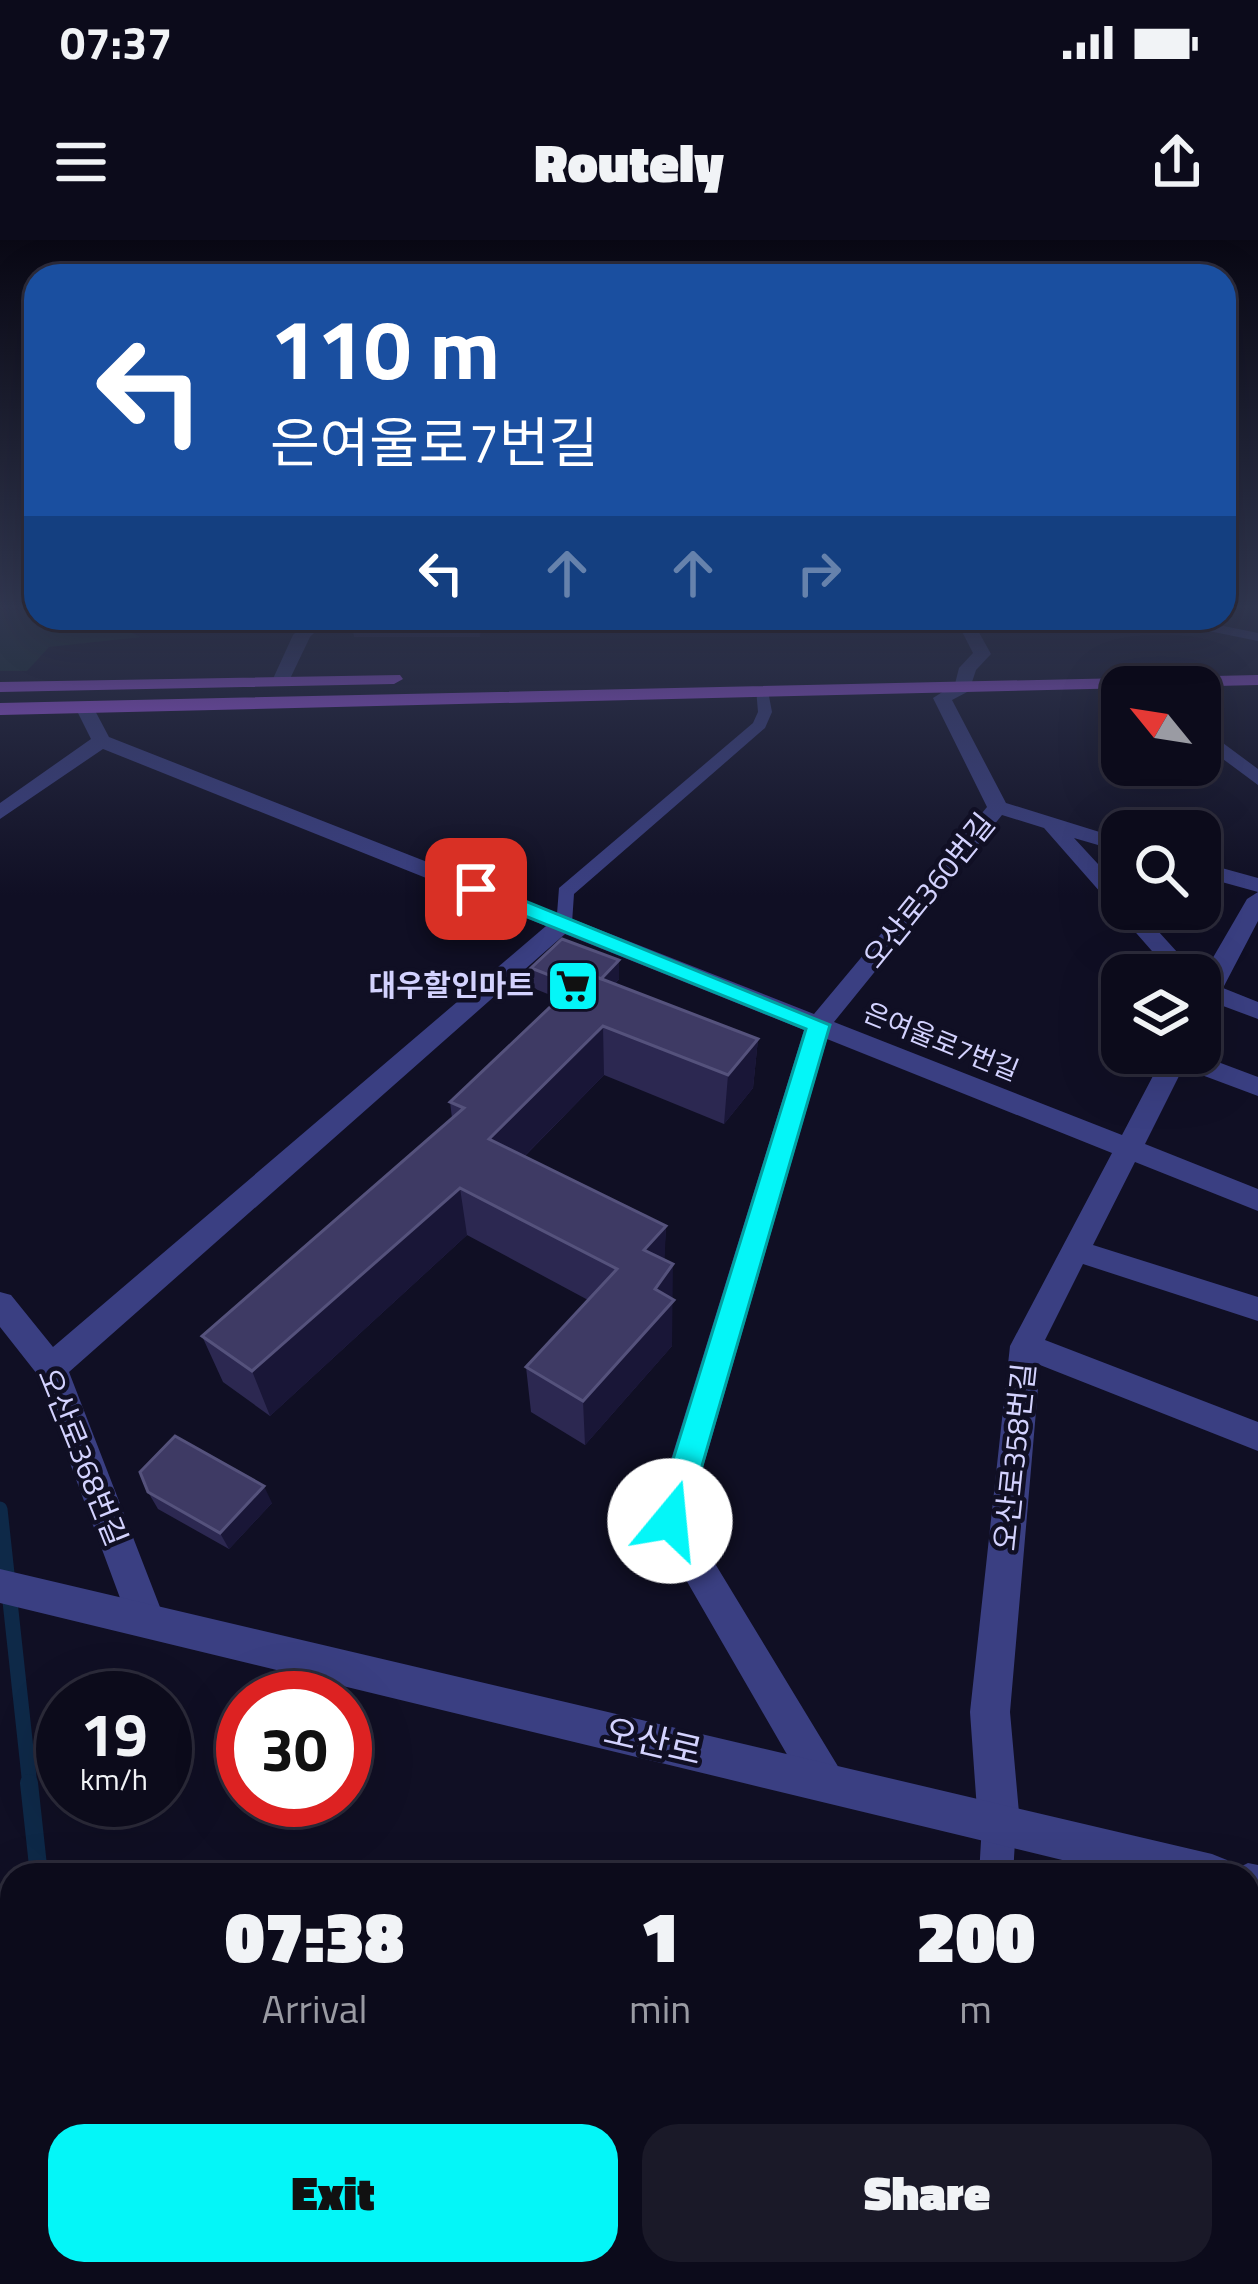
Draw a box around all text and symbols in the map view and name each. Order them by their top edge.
text: 07:37 [60,8,172,76]
text: Routely [534,121,724,203]
icon: menu [48,129,114,195]
icon: share [1144,129,1210,195]
text: 110 m [270,284,500,412]
icon: left [72,312,228,468]
text: 은여울로7번길 [270,401,598,483]
icon: left [408,540,474,606]
icon: ahead [534,540,600,606]
icon: ahead [660,540,726,606]
icon: right [786,540,852,606]
north arrow [1101,666,1221,786]
map controls [1101,666,1221,1074]
street label: 오산로360번길 [851,803,1005,978]
button: search [1101,810,1221,930]
pin [425,838,527,940]
icon: arrive [443,856,509,922]
button: layers [1101,954,1221,1074]
supermarket icon: 대우할인마트 [545,958,601,1014]
place label: 대우할인마트 [368,962,534,1008]
street label: 은여울로7번길 [858,991,1025,1090]
street label: 오산로368번길 [26,1361,140,1553]
street label: 오산로358번길 [981,1361,1047,1553]
position arrow [607,1458,733,1584]
speed limit sign: 30 [216,1671,372,1827]
text: 19 [80,1688,148,1779]
street label: 오산로 [599,1703,708,1778]
text: km/h [80,1756,148,1802]
text: 07:38 [225,1880,404,1990]
text: 1 [640,1880,680,1990]
text: 200 [916,1880,1035,1990]
text: Arrival [262,1979,367,2038]
text: min [629,1979,691,2038]
text: m [959,1979,992,2038]
button: Exit [48,2124,618,2262]
button: Share [642,2124,1212,2262]

